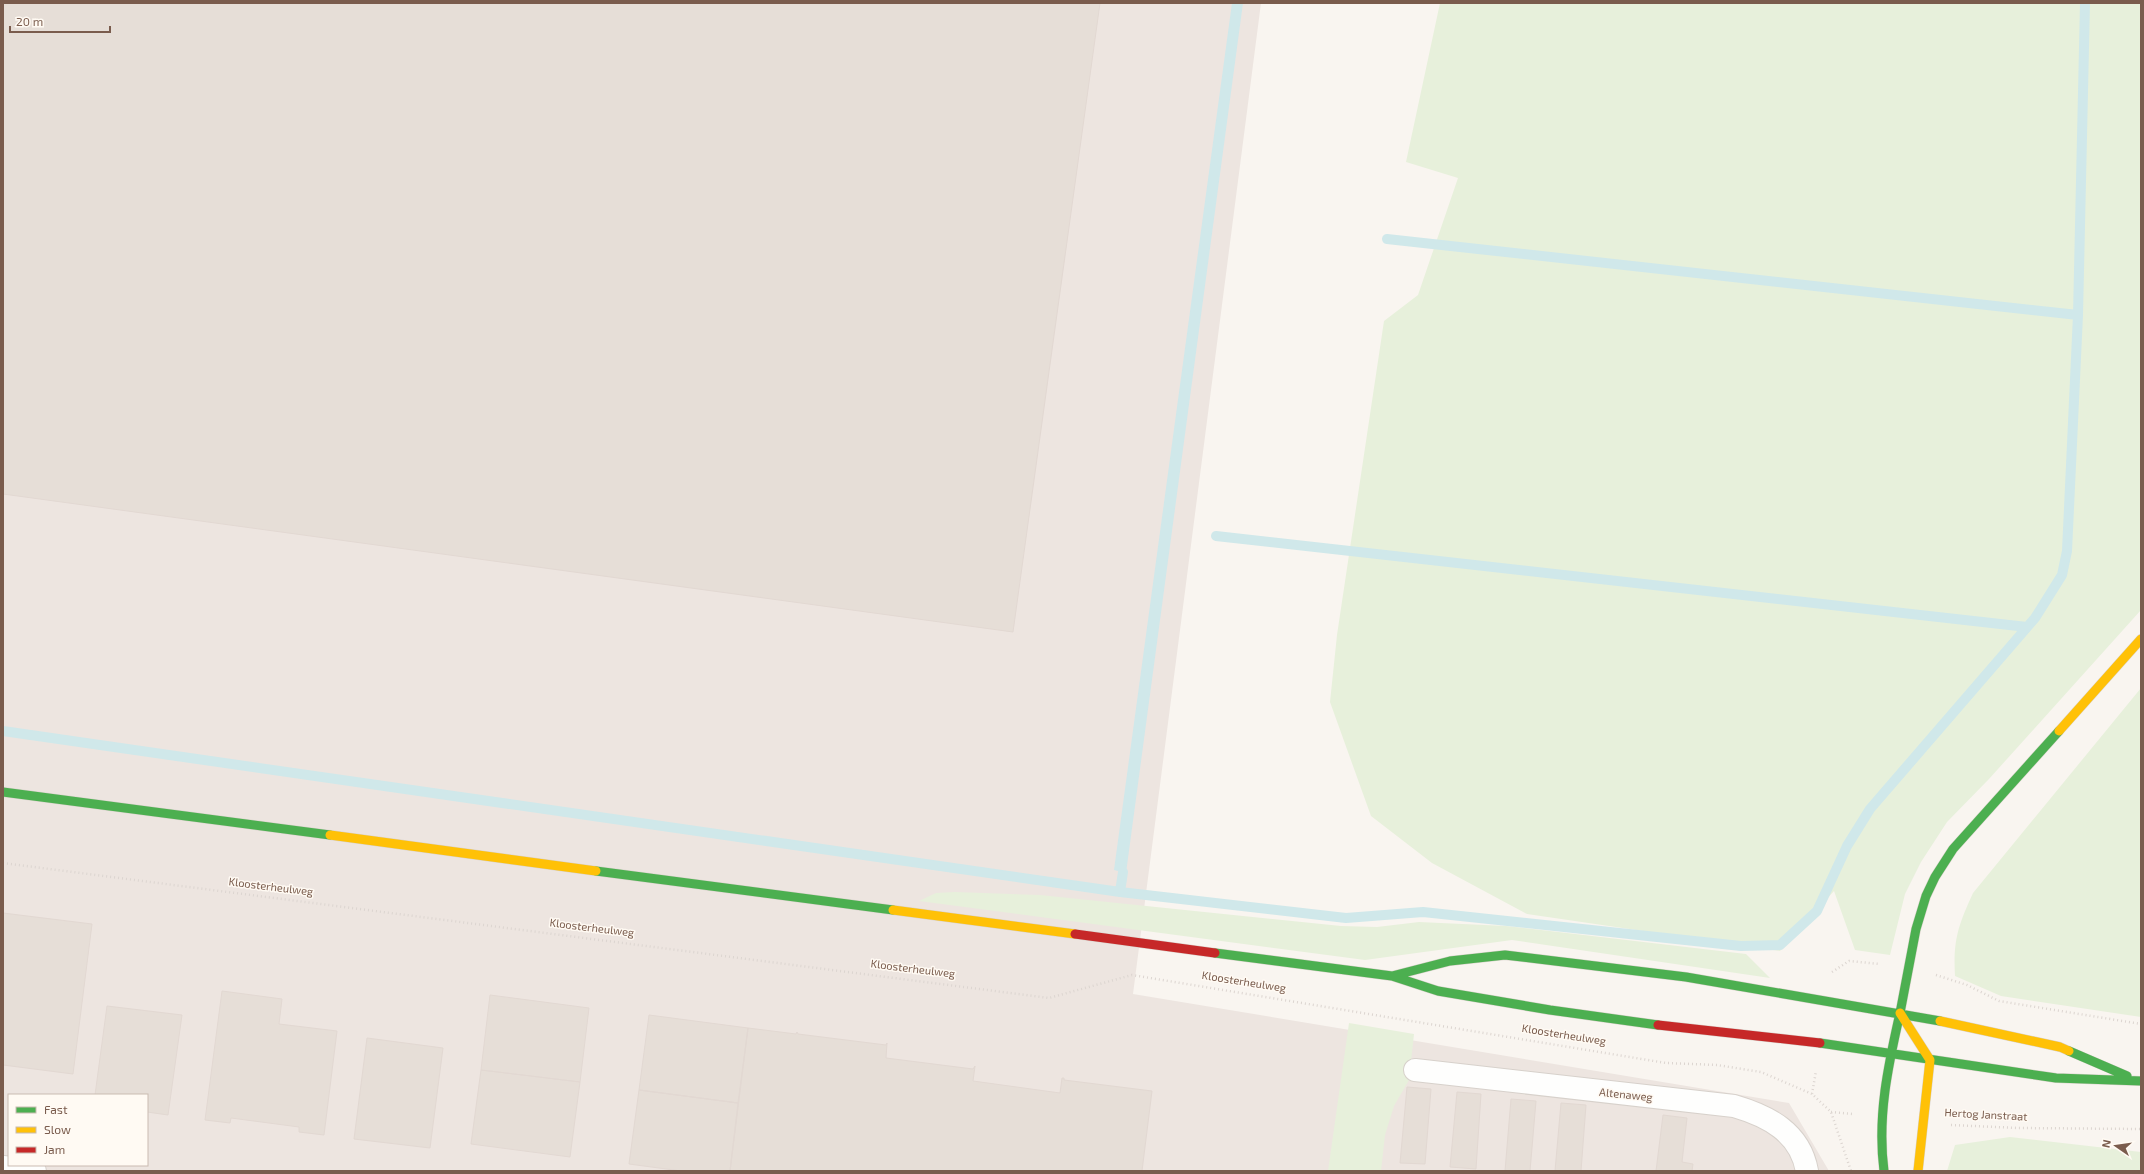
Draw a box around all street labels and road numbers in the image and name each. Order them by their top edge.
street label: Kloosterheulweg [228,874,314,898]
street label: Kloosterheulweg [549,915,635,939]
street label: Kloosterheulweg [870,956,956,980]
street label: Kloosterheulweg [1201,968,1287,994]
street label: Kloosterheulweg [1521,1021,1607,1047]
street label: Altenaweg [1599,1085,1653,1103]
street label: Hertog Janstraat [1944,1105,2028,1123]

